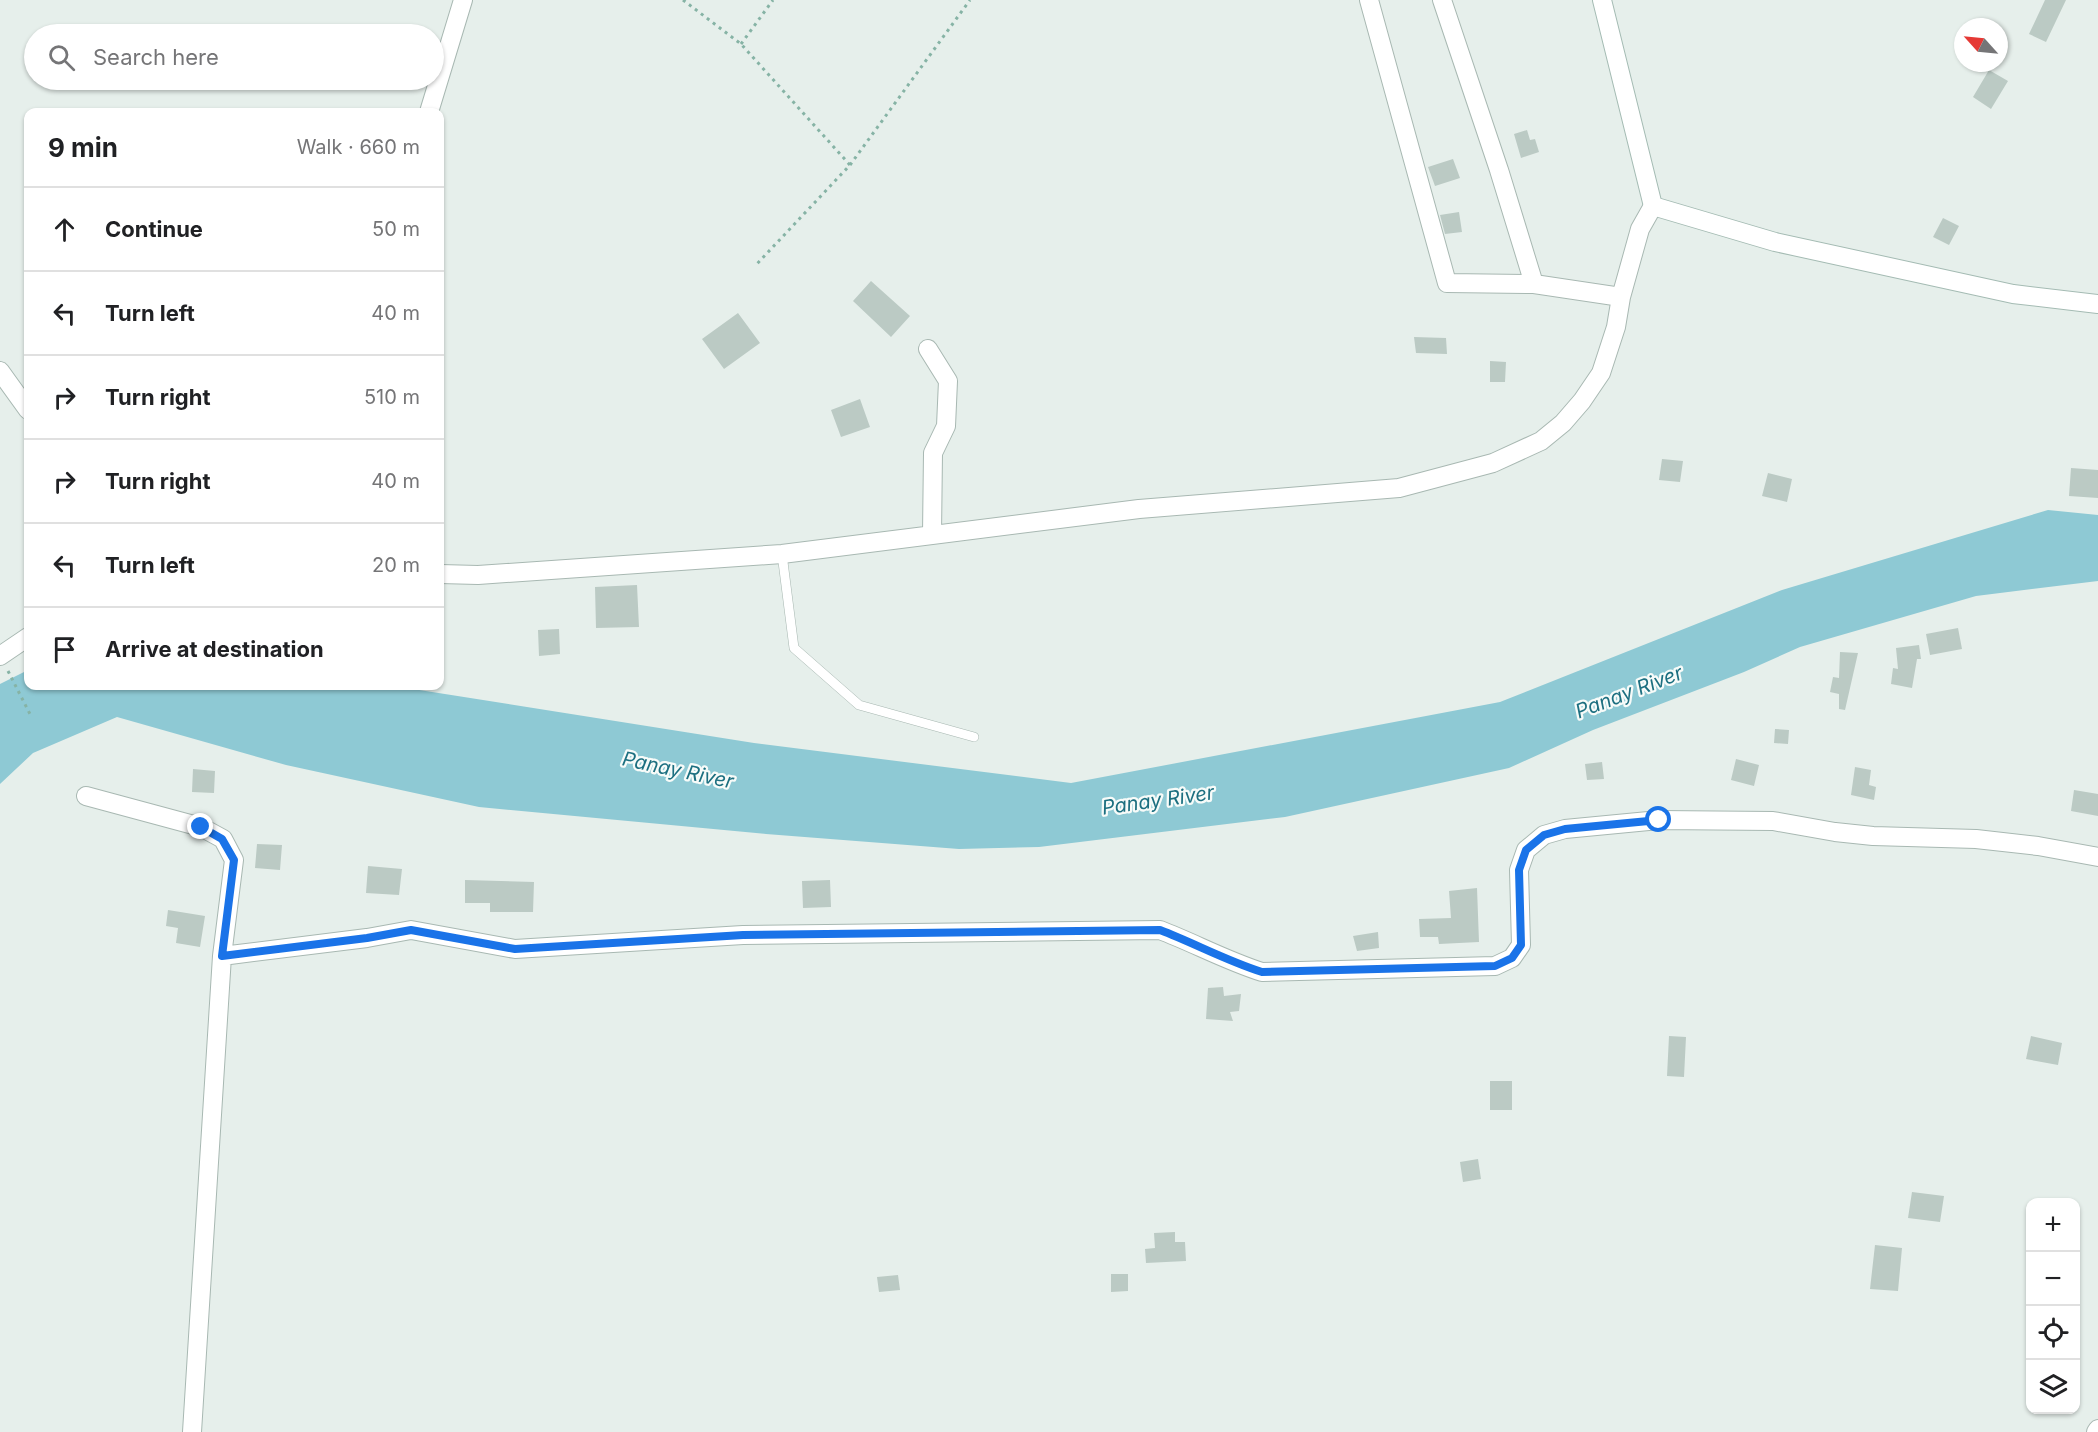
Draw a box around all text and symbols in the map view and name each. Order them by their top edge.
north arrow [1954,18,2008,72]
search box [24,24,444,90]
icon: search [45,41,78,74]
text: Search here [93,44,219,70]
text: 9 min [48,132,118,163]
text: Walk · 660 m [297,135,420,159]
icon: ahead [48,213,81,246]
text: Continue [105,216,203,242]
text: 50 m [372,217,420,241]
icon: left [48,297,81,330]
text: Turn left [105,300,195,326]
text: 40 m [371,301,420,325]
icon: right [48,381,81,414]
text: Turn right [105,384,211,410]
text: 510 m [364,385,420,409]
icon: right [48,465,81,498]
text: Turn right [105,468,211,494]
text: 40 m [371,469,420,493]
icon: left [48,549,81,582]
text: Turn left [105,552,195,578]
text: 20 m [372,553,420,577]
icon: arrive [48,633,81,666]
text: Arrive at destination [105,636,324,662]
water label: Panay River [1572,660,1687,723]
water label: Panay River [620,746,736,794]
water label: Panay River [1100,780,1216,820]
route start [1645,806,1671,832]
route end [187,813,213,839]
map controls [2026,1198,2080,1414]
button: + [2026,1198,2080,1252]
button: − [2026,1252,2080,1306]
button: locate [2026,1306,2080,1360]
button: layers [2026,1360,2080,1414]

